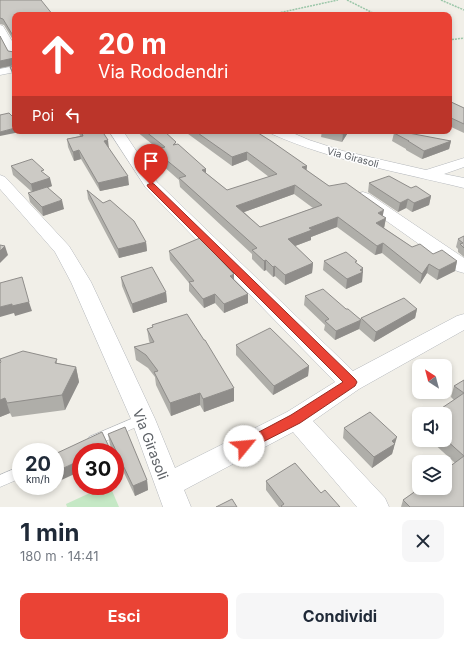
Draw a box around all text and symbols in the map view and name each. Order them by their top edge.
text: 20 m [98,27,167,61]
icon: ahead [32,28,84,80]
text: Via Rododendri [98,61,228,82]
icon: left [62,104,84,126]
text: Poi [32,106,54,125]
pin [134,144,168,185]
street label: Via Girasoli [326,144,380,170]
icon: arrive [140,150,162,172]
north arrow [412,359,452,399]
map controls [412,359,452,495]
street label: Via Girasoli [130,406,172,482]
button: sound [412,407,452,447]
position arrow [223,425,265,467]
speed limit sign: 30 [72,443,124,495]
text: 20 [25,452,51,476]
button: layers [412,455,452,495]
text: km/h [26,473,50,485]
text: 1 min [20,518,79,547]
button: close [402,520,444,562]
text: 180 m · 14:41 [20,548,99,564]
button: Esci [20,593,228,639]
button: Condividi [236,593,444,639]

